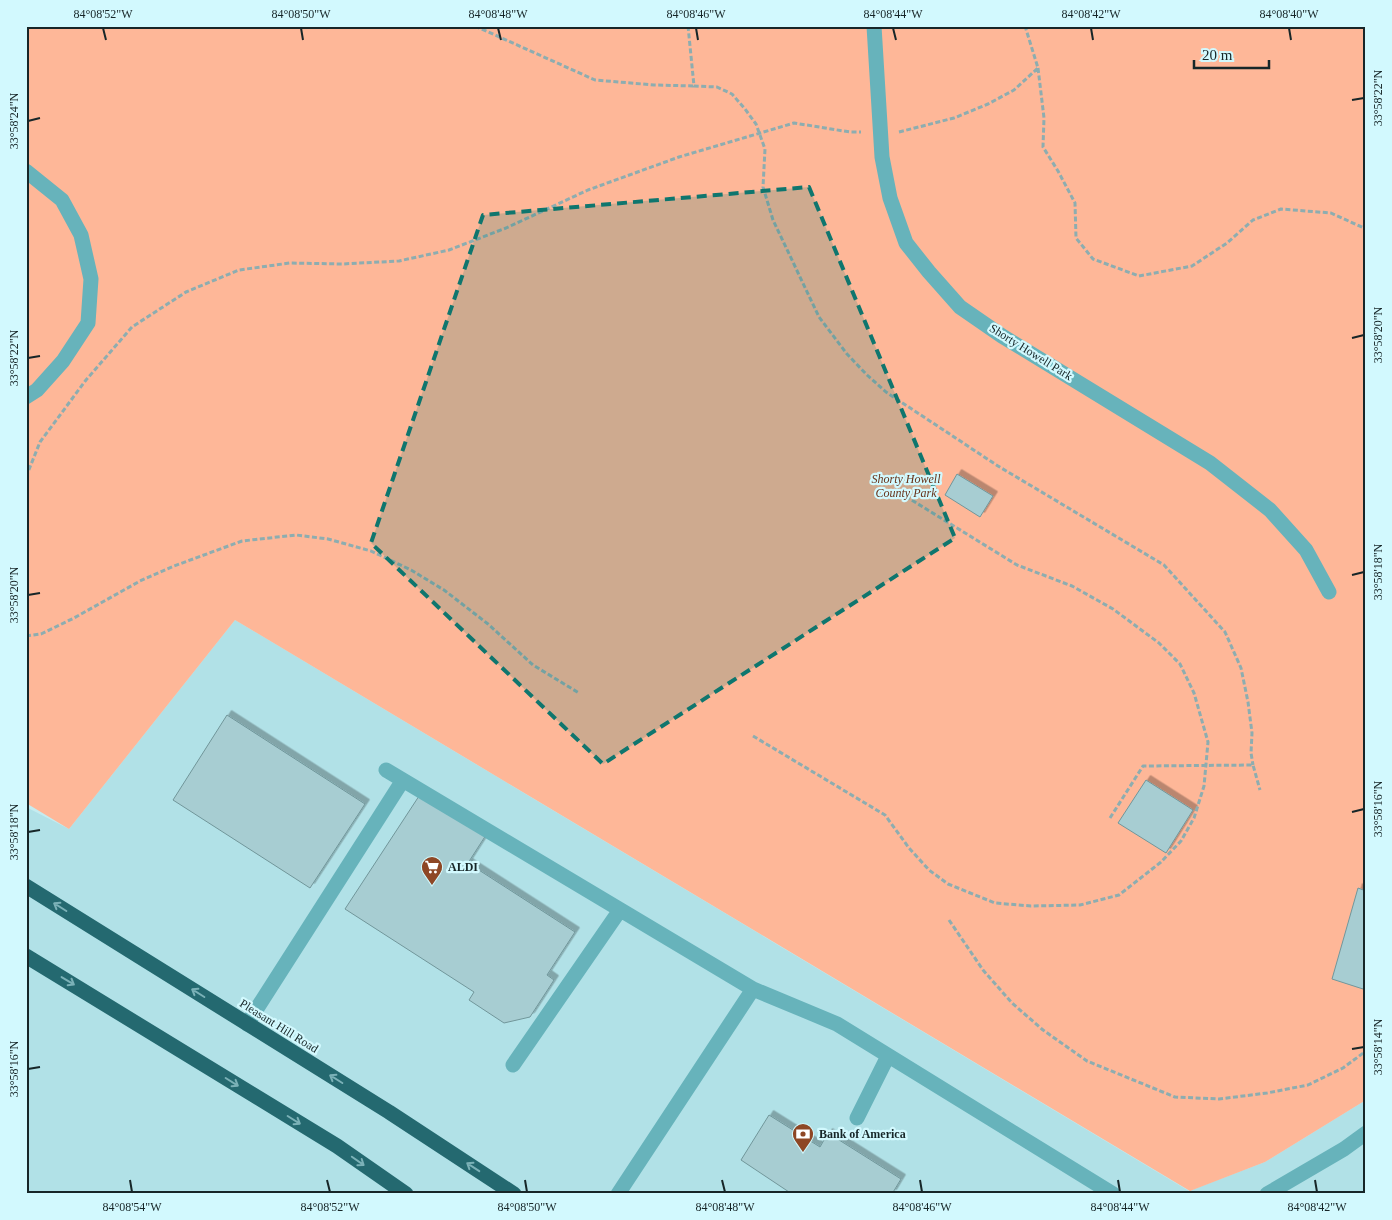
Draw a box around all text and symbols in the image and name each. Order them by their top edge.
text: 84°08'52"W [73,7,133,21]
text: 84°08'50"W [271,7,331,21]
text: 84°08'48"W [468,7,528,21]
text: 84°08'46"W [666,7,726,21]
text: 84°08'44"W [863,7,923,21]
text: 84°08'42"W [1061,7,1121,21]
text: 84°08'40"W [1259,7,1319,21]
scale bar [1194,38,1270,70]
text: 20 m [1202,47,1233,63]
text: 33°58'22"N [1371,69,1385,126]
text: 33°58'24"N [7,92,21,149]
text: 33°58'20"N [1371,306,1385,363]
street label: Shorty Howell Park [987,321,1075,383]
text: 33°58'22"N [7,329,21,386]
park label: Shorty Howell County Park [872,472,941,500]
text: 33°58'18"N [1371,543,1385,600]
text: 33°58'20"N [7,566,21,623]
text: 33°58'16"N [1371,780,1385,837]
text: 33°58'18"N [7,803,21,860]
supermarket icon: ALDI [420,855,444,886]
place label: ALDI [448,860,478,874]
one-way arrow [54,902,68,912]
one-way arrow [60,977,74,987]
one-way arrow [192,988,206,998]
street label: Pleasant Hill Road [237,996,321,1056]
text: 33°58'14"N [1371,1018,1385,1075]
text: 33°58'16"N [7,1040,21,1097]
one-way arrow [329,1074,343,1085]
one-way arrow [225,1077,239,1087]
one-way arrow [287,1115,301,1125]
bank icon: Bank of America [791,1122,815,1153]
place label: Bank of America [819,1127,906,1141]
one-way arrow [351,1156,365,1166]
one-way arrow [466,1162,480,1172]
text: 84°08'54"W [102,1200,162,1214]
text: 84°08'52"W [300,1200,360,1214]
text: 84°08'50"W [497,1200,557,1214]
text: 84°08'48"W [695,1200,755,1214]
text: 84°08'46"W [892,1200,952,1214]
text: 84°08'44"W [1090,1200,1150,1214]
text: 84°08'42"W [1287,1200,1347,1214]

